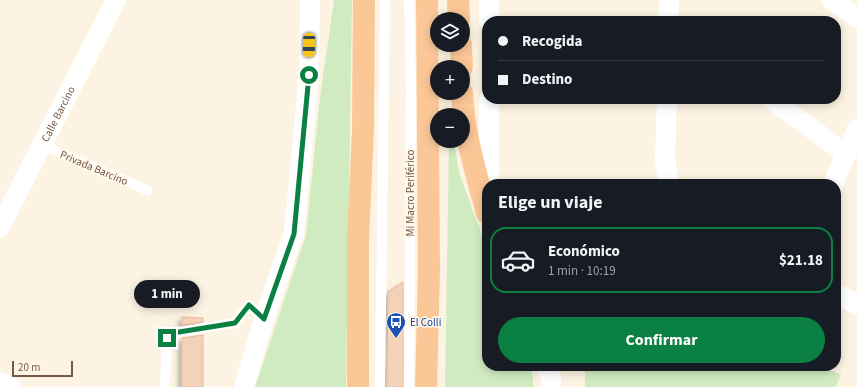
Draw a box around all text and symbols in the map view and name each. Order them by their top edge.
map controls [430,12,470,148]
button: layers [430,12,470,52]
text: Recogida [522,31,582,52]
car [303,33,315,57]
button: + [430,60,470,100]
route start [300,66,318,84]
text: Destino [522,69,572,90]
street label: Calle Barcino [37,83,78,144]
button: − [430,108,470,148]
street label: Privada Barcino [58,147,130,189]
street label: Mi Macro Periférico [403,149,418,237]
text: Elige un viaje [498,190,603,215]
text: Económico [548,241,620,262]
icon: car [500,242,536,278]
text: $21.18 [779,250,823,271]
text: 1 min · 10:19 [548,262,616,280]
callout: 1 min [134,280,200,308]
text: 1 min [151,285,183,303]
bus stop icon: El Colli [385,311,407,339]
place label: El Colli [410,315,441,330]
button: Confirmar [498,317,825,363]
route end [158,329,176,347]
scale bar [12,359,73,378]
text: 20 m [18,360,40,375]

